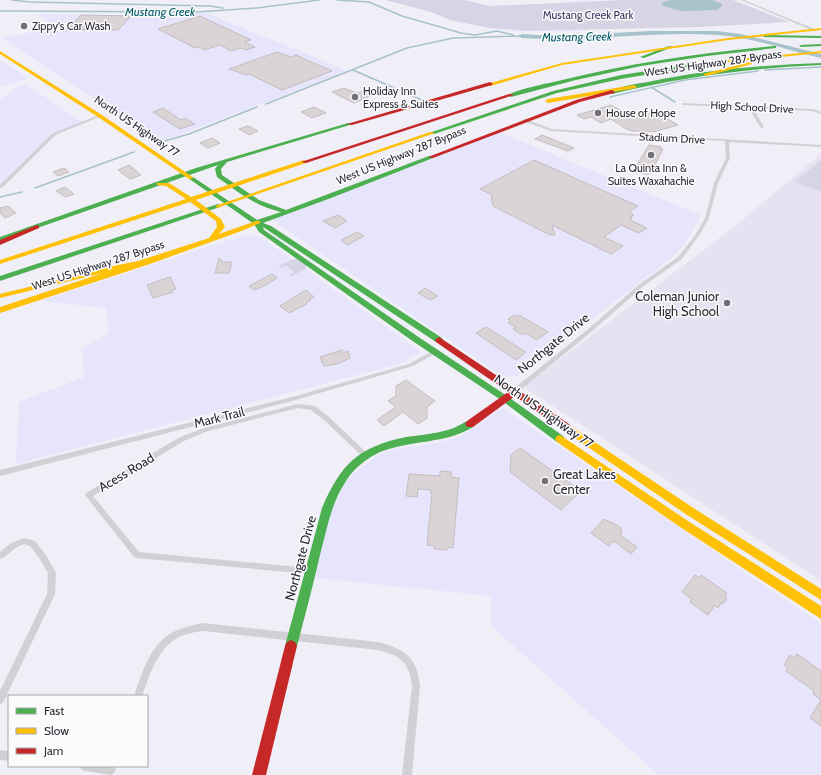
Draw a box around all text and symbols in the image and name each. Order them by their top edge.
water label: Mustang Creek [124,4,196,19]
park label: Mustang Creek Park [543,8,633,22]
place label: Zippy's Car Wash [32,19,111,33]
marker: Zippy's Car Wash [19,21,29,31]
water label: Mustang Creek [541,28,613,45]
street label: West US Highway 287 Bypass [643,46,783,80]
place label: Holiday Inn Express & Suites [363,84,439,111]
street label: North US Highway 77 [92,92,183,160]
marker: Holiday Inn Express & Suites [350,92,360,102]
street label: High School Drive [710,98,794,116]
place label: House of Hope [606,106,676,120]
marker: House of Hope [593,108,603,118]
street label: West US Highway 287 Bypass [334,122,468,187]
street label: Stadium Drive [639,129,706,147]
marker: La Quinta Inn & Suites Waxahachie [646,150,656,160]
place label: La Quinta Inn & Suites Waxahachie [608,161,695,188]
street label: West US Highway 287 Bypass [30,237,166,293]
place label: Coleman Junior High School [635,288,720,319]
marker: Coleman Junior High School [722,298,732,308]
street label: Northgate Drive [514,309,592,377]
street label: North US Highway 77 [491,371,597,452]
street label: Mark Trail [192,403,246,431]
street label: Acess Road [95,449,157,495]
place label: Great Lakes Center [553,466,617,497]
marker: Great Lakes Center [540,476,550,486]
street label: Northgate Drive [281,513,319,602]
legend [8,695,148,767]
text: Fast [44,703,64,718]
text: Slow [44,723,69,738]
text: Jam [43,743,63,758]

